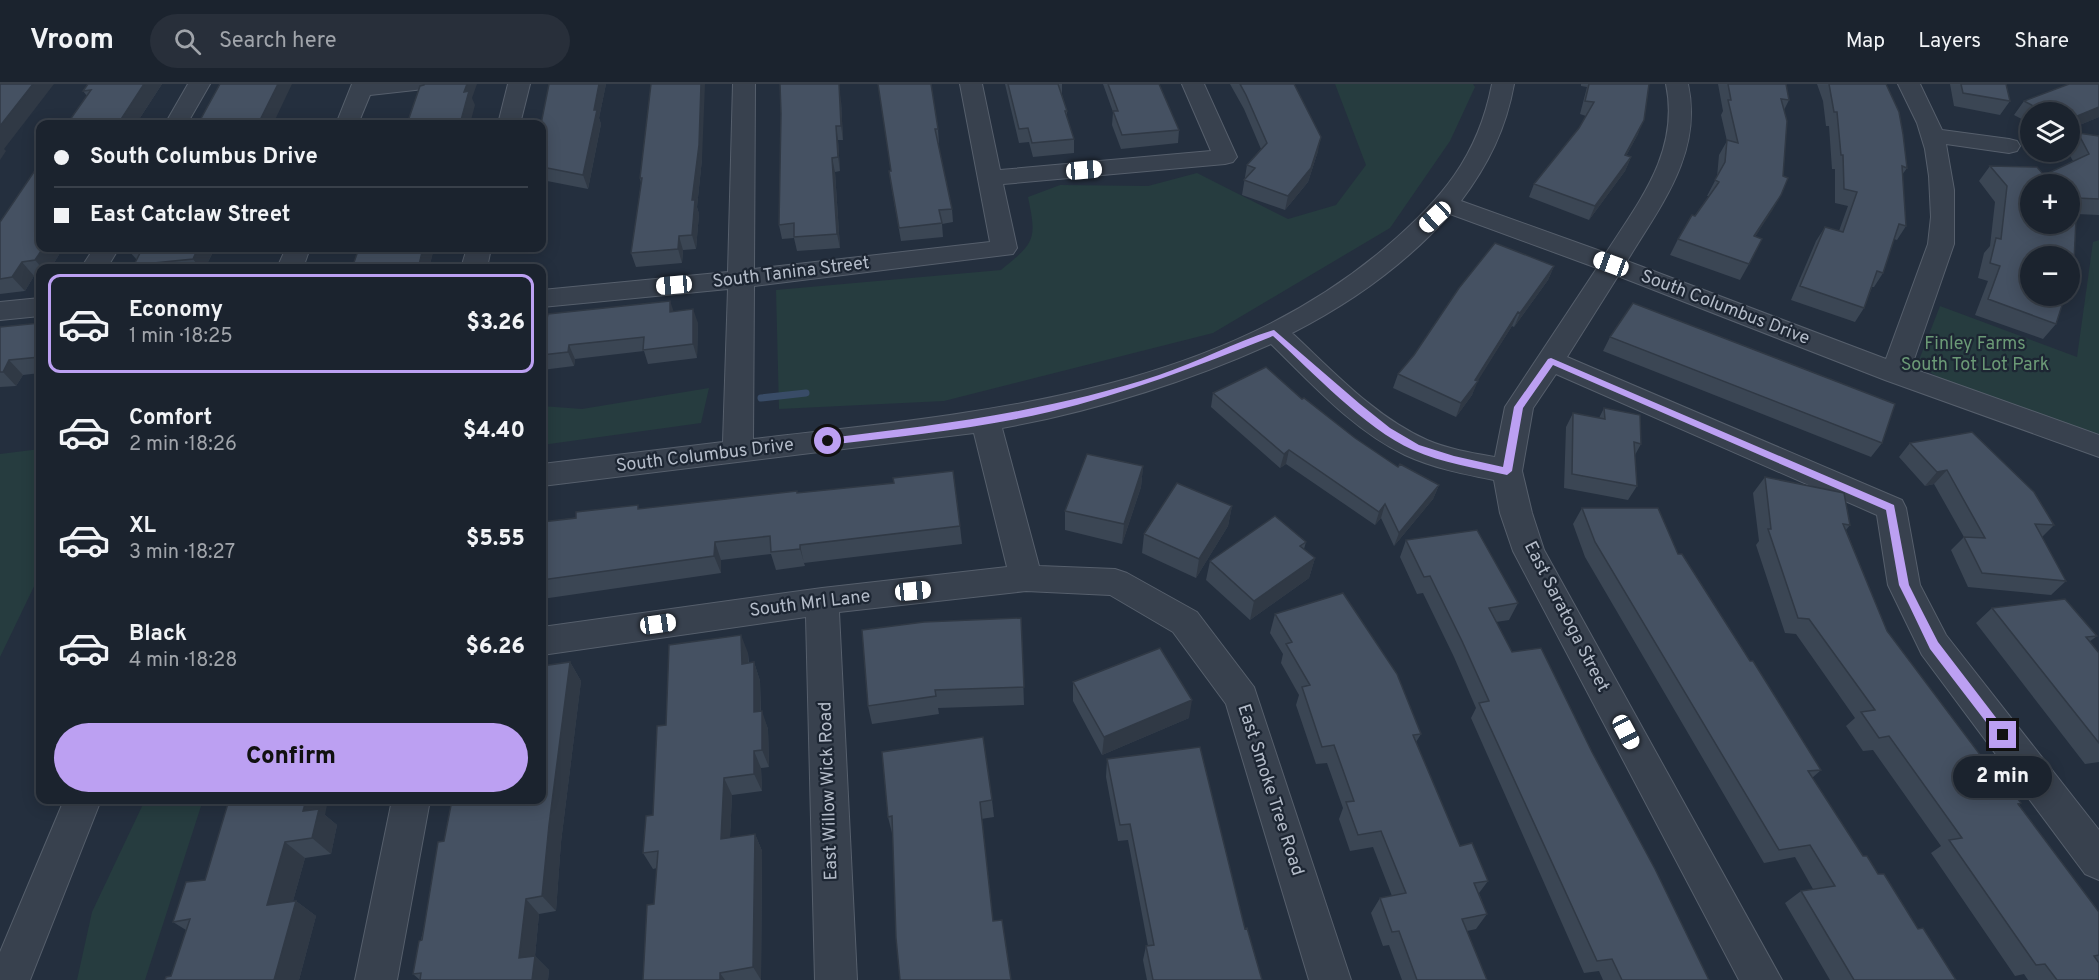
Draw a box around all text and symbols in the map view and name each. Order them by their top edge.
search box [150,14,570,68]
text: Vroom [30,23,114,59]
icon: search [171,25,204,58]
text: Search here [219,28,337,55]
text: Map [1846,28,1885,55]
text: Layers [1918,28,1981,55]
text: Share [2014,28,2069,55]
map controls [2020,102,2080,306]
button: layers [2020,102,2080,162]
text: South Columbus Drive [90,144,318,171]
car [1065,159,1103,181]
button: + [2020,174,2080,234]
car [1416,198,1454,236]
text: East Catclaw Street [90,202,290,229]
button: − [2020,246,2080,306]
car [1591,249,1631,279]
street label: South Tanina Street [711,252,871,294]
street label: South Columbus Drive [1637,265,1813,351]
car [655,274,693,296]
icon: car [57,297,111,351]
text: Economy [129,297,223,324]
text: $3.26 [467,310,525,337]
text: 1 min · 18:25 [129,324,233,350]
park label: Finley Farms South Tot Lot Park [1901,333,2049,377]
icon: car [57,405,111,459]
text: Comfort [129,405,212,432]
text: $4.40 [463,418,525,445]
route start [814,427,841,454]
text: 2 min · 18:26 [129,432,237,458]
street label: South Columbus Drive [615,434,795,478]
icon: car [57,513,111,567]
text: XL [129,513,156,540]
text: $5.55 [466,526,525,553]
street label: East Saratoga Street [1518,538,1614,696]
text: 3 min · 18:27 [129,540,235,566]
car [894,580,932,602]
street label: South Mrl Lane [748,585,872,623]
car [639,613,677,635]
icon: car [57,621,111,675]
text: Black [129,621,187,648]
text: $6.26 [465,634,525,661]
text: 4 min · 18:28 [129,648,237,674]
street label: East Willow Wick Road [814,701,844,881]
street label: East Smoke Tree Road [1231,701,1309,879]
car [1610,712,1642,752]
route end [1989,721,2016,748]
button: Confirm [54,723,528,792]
callout: 2 min [1954,756,2052,798]
text: 2 min [1976,764,2029,790]

